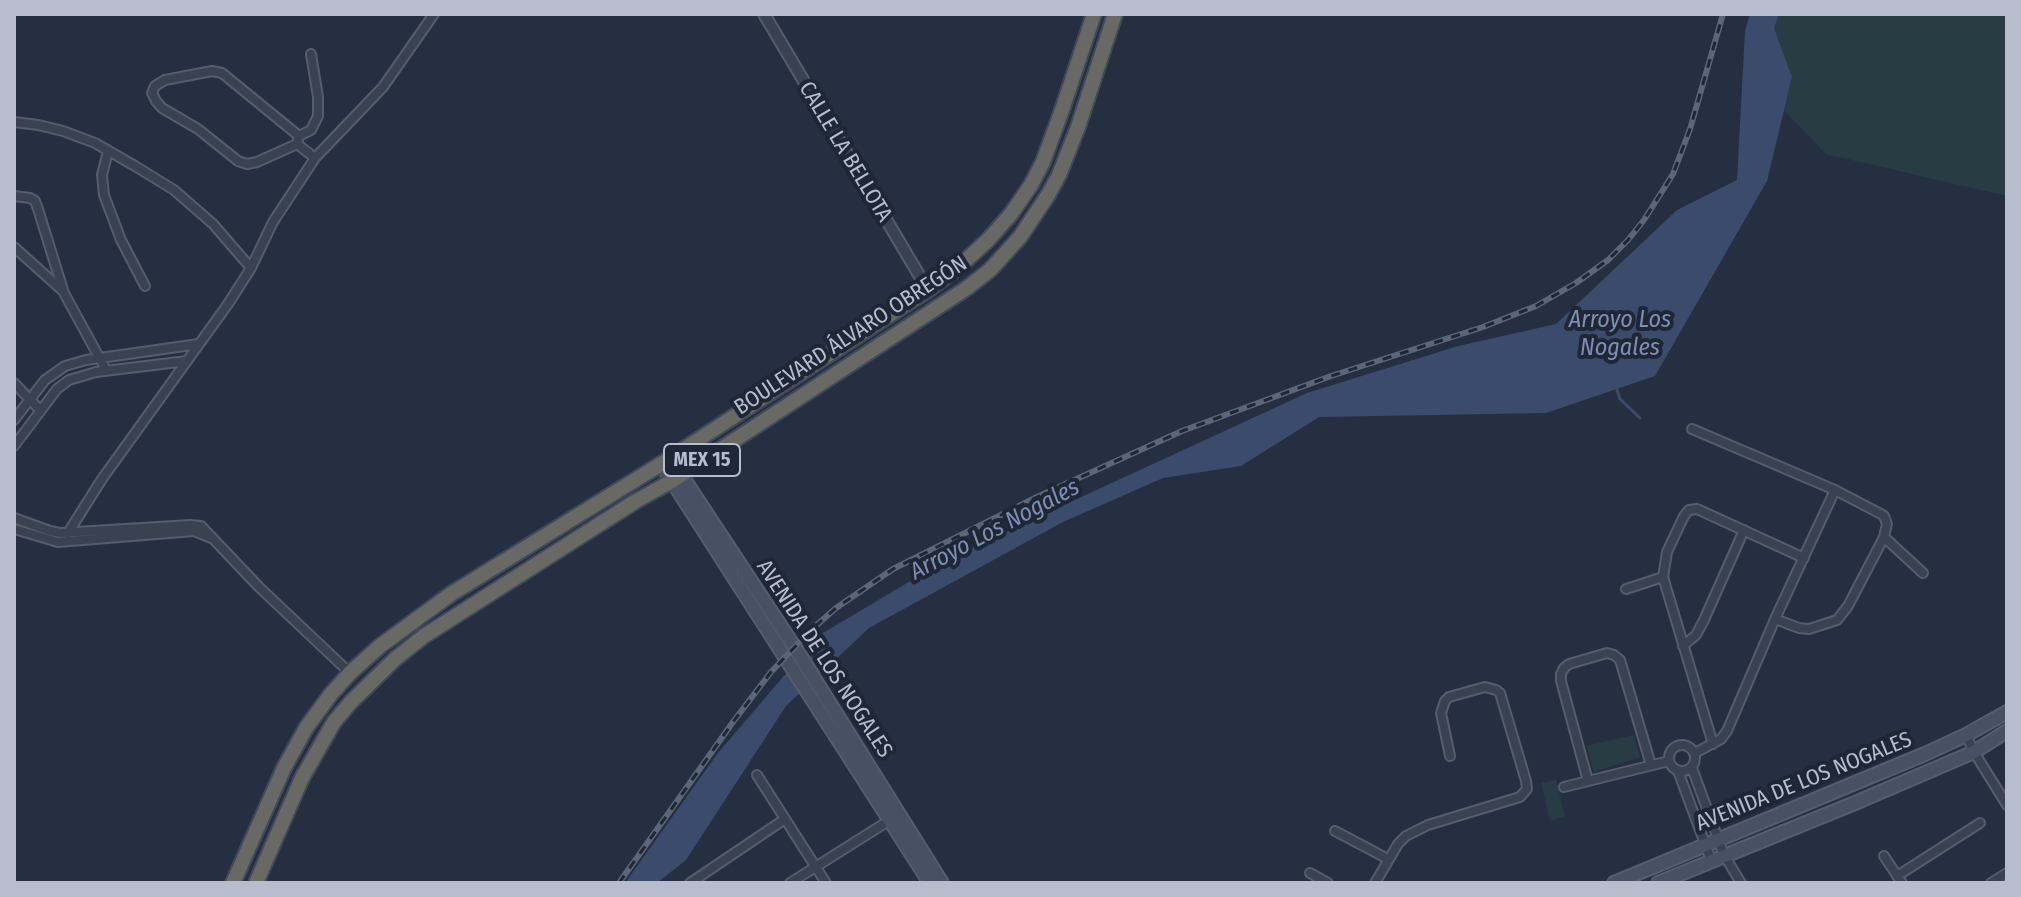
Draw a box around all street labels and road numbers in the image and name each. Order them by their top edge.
street label: CALLE LA BELLOTA [793,77,897,227]
street label: BOULEVARD ÁLVARO OBREGÓN [730,251,972,421]
road number: MEX 15 [664,444,740,476]
street label: AVENIDA DE LOS NOGALES [750,555,898,763]
street label: AVENIDA DE LOS NOGALES [1692,727,1916,837]

